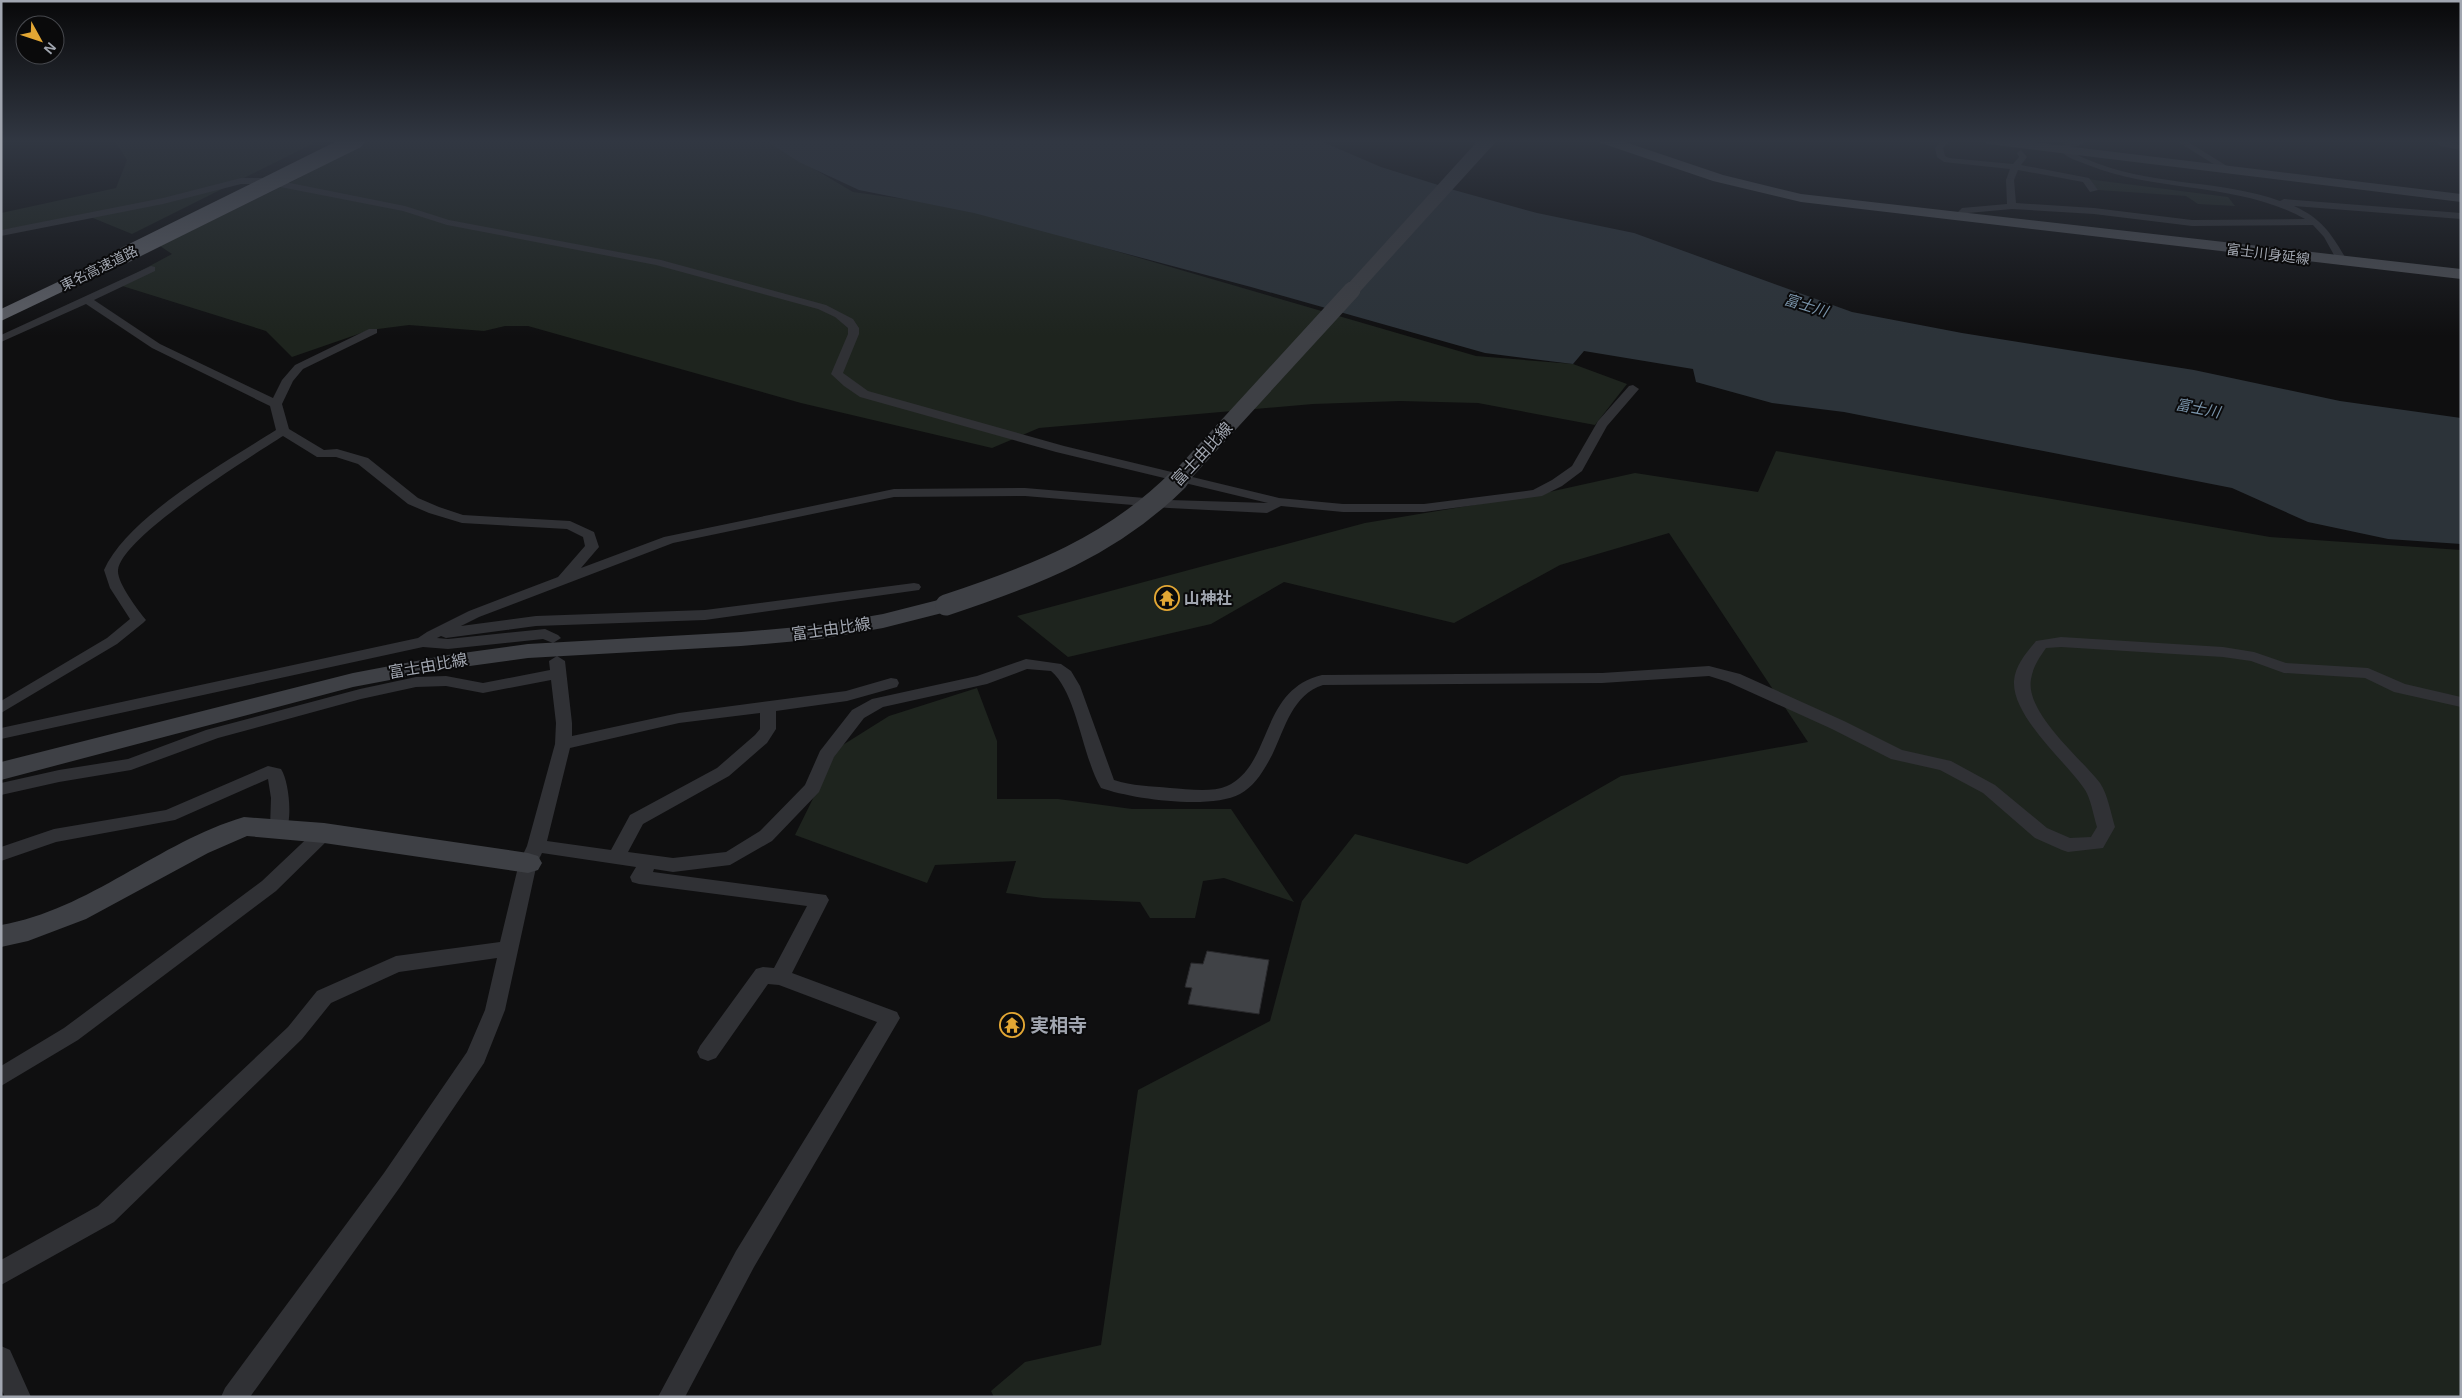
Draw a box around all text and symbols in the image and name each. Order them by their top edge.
north arrow [15,15,65,65]
text: N [41,39,59,57]
street label: 富士川身延線 [2225,241,2311,267]
street label: 東名高速道路 [58,242,140,294]
water label: 富士川 [1782,290,1832,320]
water label: 富士川 [2174,395,2224,421]
street label: 富士由比線 [1168,419,1236,489]
temple icon: 山神社 [1154,585,1180,611]
place label: 山神社 [1184,589,1232,607]
street label: 富士由比線 [790,615,872,643]
street label: 富士由比線 [387,651,469,681]
temple icon: 実相寺 [999,1012,1025,1038]
place label: 実相寺 [1030,1015,1087,1036]

